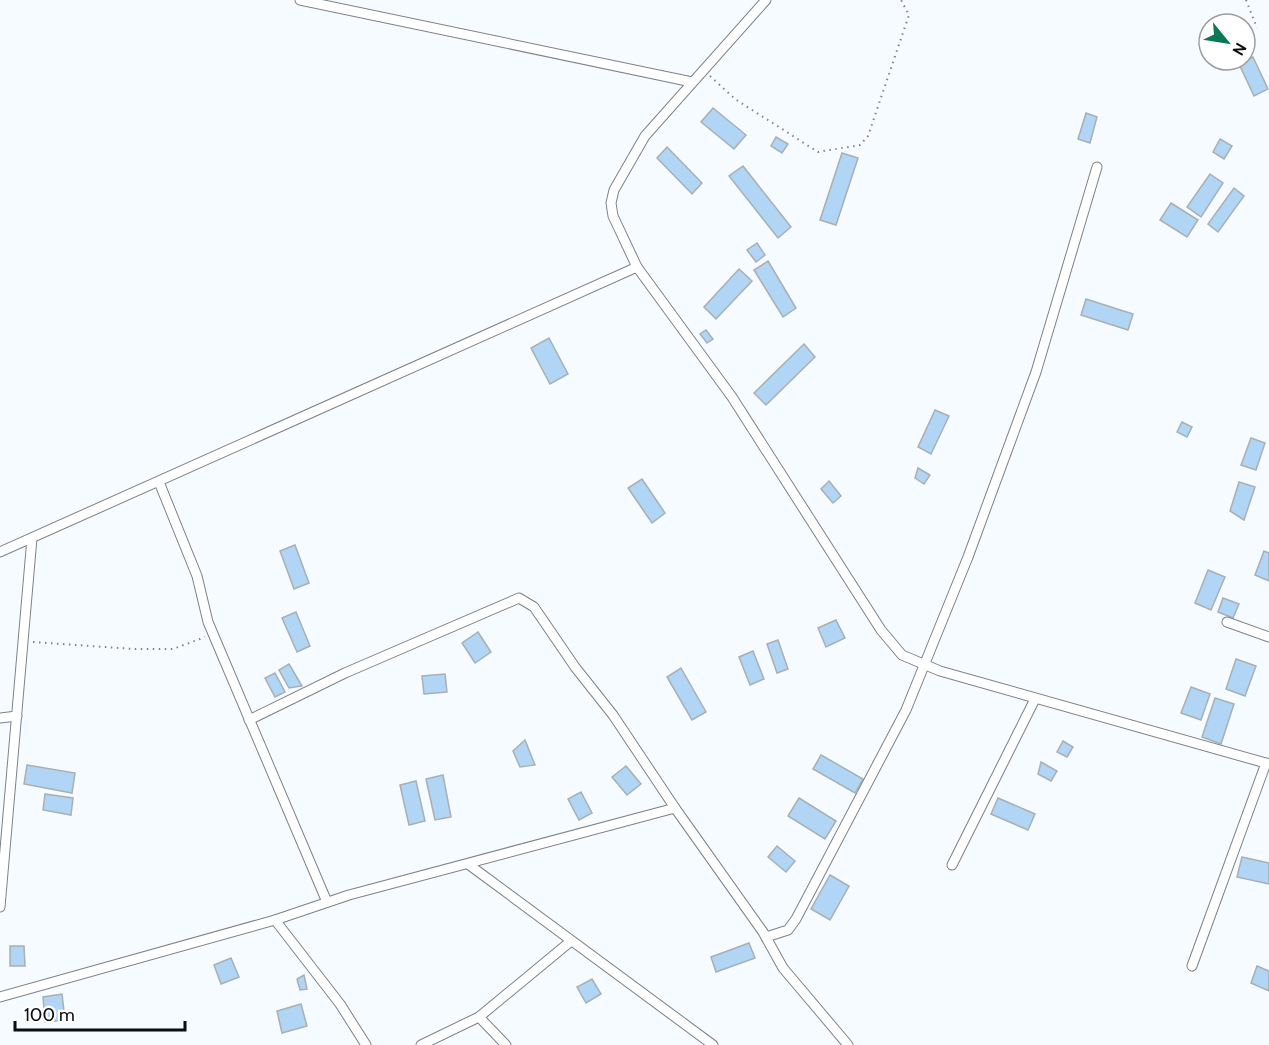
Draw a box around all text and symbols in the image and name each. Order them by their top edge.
north arrow [1197,12,1257,72]
text: N [1229,40,1251,59]
scale bar [15,994,184,1032]
text: 100 m [24,1004,75,1026]

